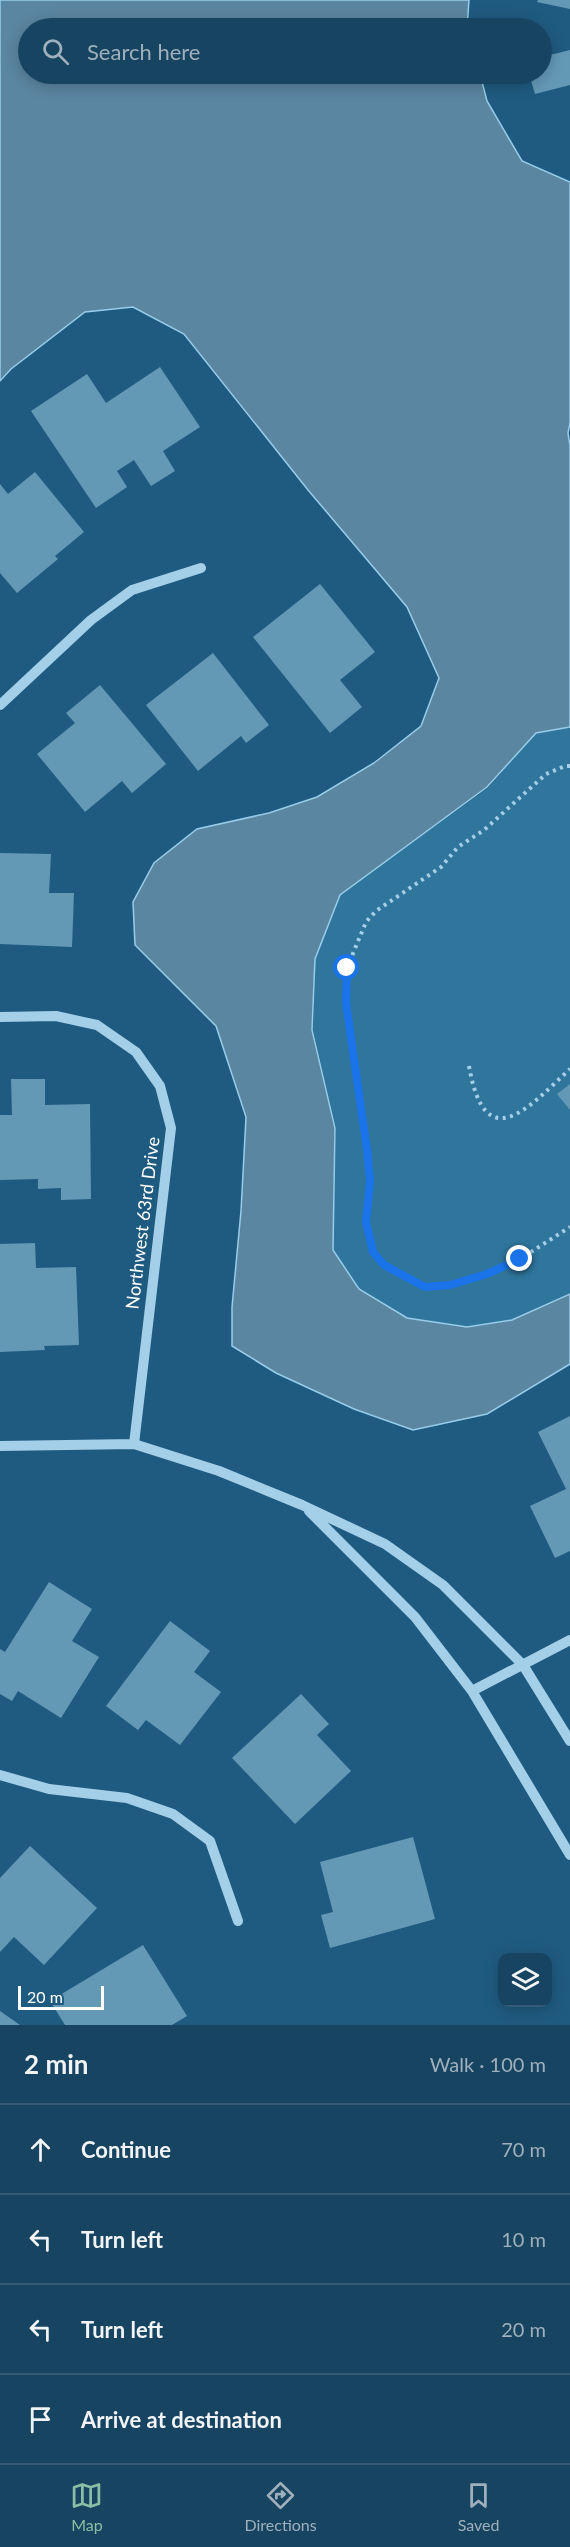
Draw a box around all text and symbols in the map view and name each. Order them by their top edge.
search box [18,18,552,84]
icon: search [39,35,72,68]
text: Search here [87,38,200,65]
route start [333,954,359,980]
street label: Northwest 63rd Drive [121,1135,164,1310]
route end [506,1245,532,1271]
map controls [498,1953,552,2007]
button: layers [498,1953,552,2007]
scale bar [18,1983,104,2010]
text: 20 m [27,1987,63,2006]
text: 2 min [24,2048,88,2080]
text: Walk · 100 m [430,2052,546,2076]
icon: ahead [24,2133,57,2166]
text: Continue [81,2136,171,2163]
text: 70 m [501,2137,546,2161]
icon: left [24,2223,57,2256]
text: Turn left [81,2226,163,2253]
text: 10 m [501,2227,546,2251]
icon: left [24,2313,57,2346]
text: Turn left [81,2316,163,2343]
text: 20 m [501,2317,546,2341]
icon: arrive [24,2403,57,2436]
text: Arrive at destination [81,2406,282,2433]
tab: Map [70,2479,103,2534]
tab: Directions [244,2479,317,2534]
tab: Saved [458,2479,499,2534]

